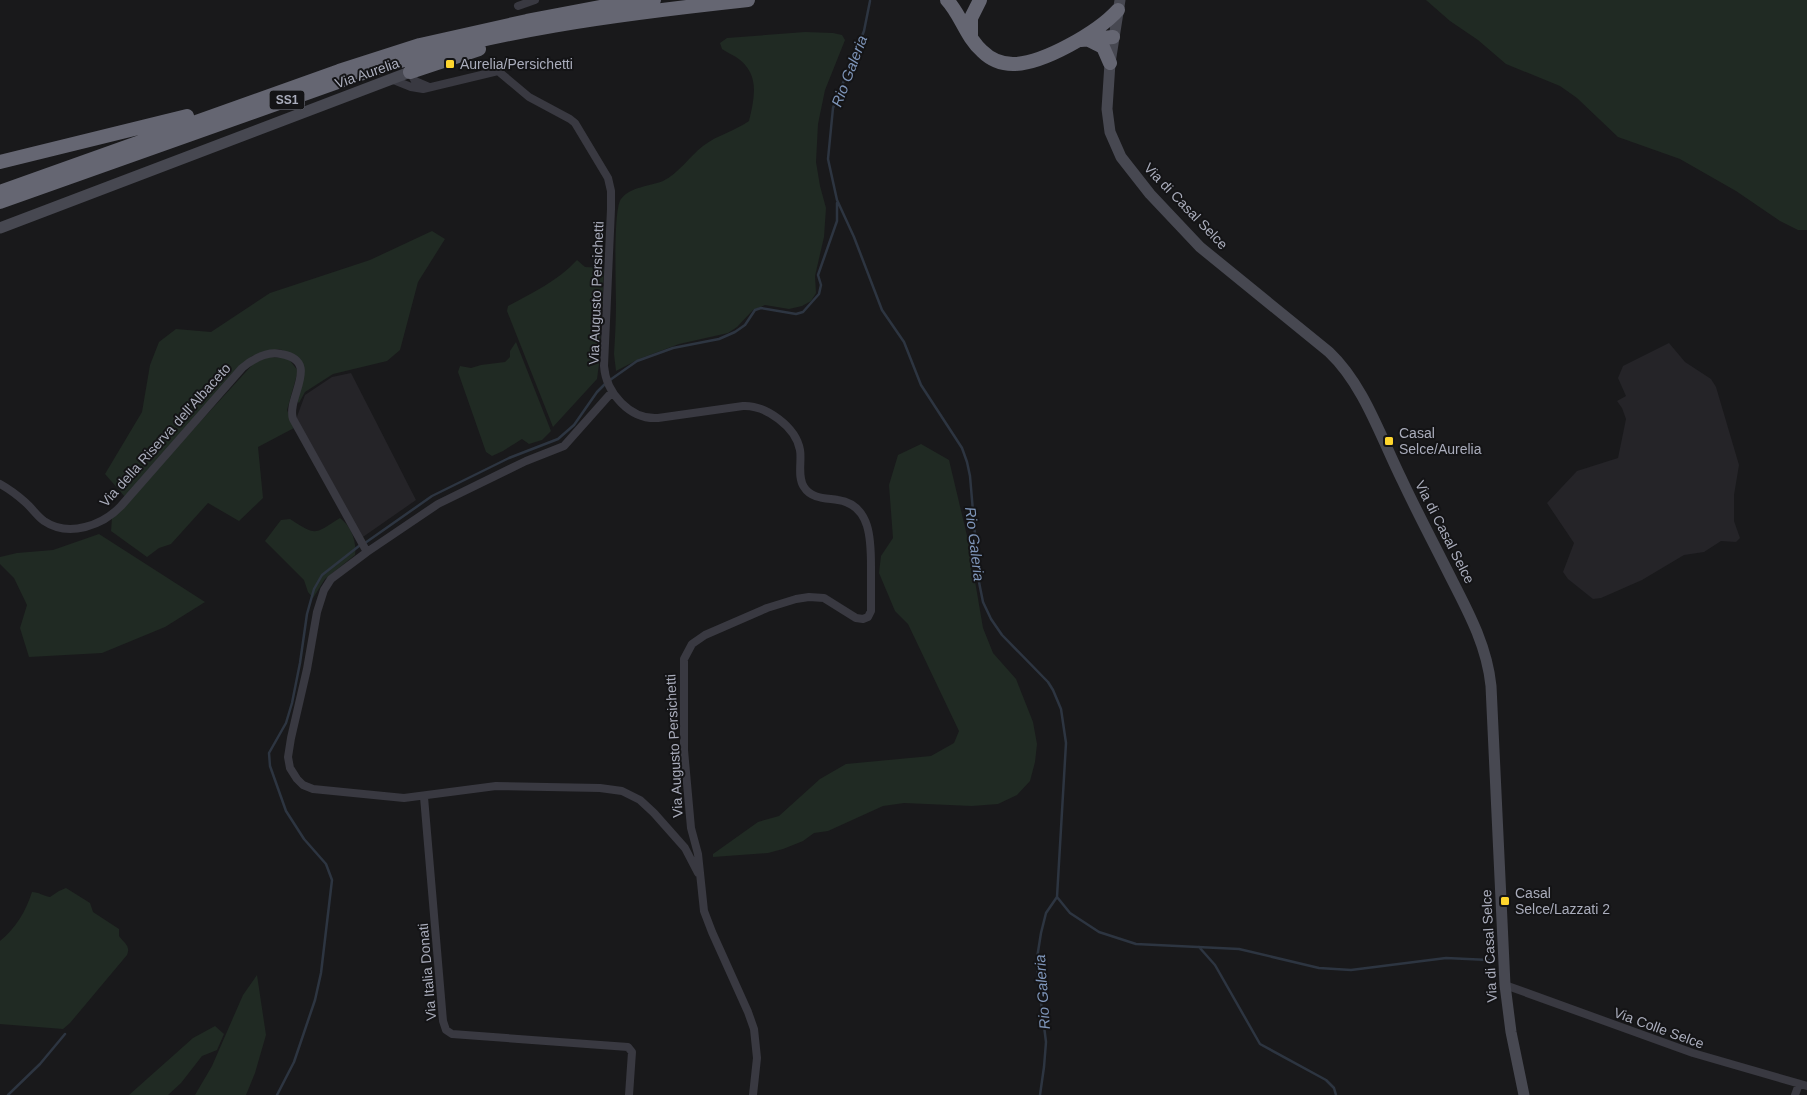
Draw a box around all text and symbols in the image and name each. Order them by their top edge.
water label: Rio Galeria [828,33,870,109]
street label: Via Aurelia [333,55,401,91]
place label: Aurelia/Persichetti [460,56,573,72]
marker: Aurelia/Persichetti [444,58,456,70]
road number: SS1 [270,90,304,110]
street label: Via di Casal Selce [1141,160,1231,252]
street label: Via Augusto Persichetti [585,221,607,365]
street label: Via della Riserva dell'Albaceto [96,360,234,510]
place label: Casal Selce/Aurelia [1399,425,1482,457]
marker: Casal Selce/Aurelia [1383,435,1395,447]
street label: Via di Casal Selce [1412,478,1478,586]
water label: Rio Galeria [962,506,988,582]
street label: Via Augusto Persichetti [662,674,686,818]
place label: Casal Selce/Lazzati 2 [1515,885,1610,917]
street label: Via di Casal Selce [1478,889,1500,1003]
marker: Casal Selce/Lazzati 2 [1499,895,1511,907]
street label: Via Italia Donati [415,923,439,1021]
water label: Rio Galeria [1031,954,1053,1030]
street label: Via Colle Selce [1612,1004,1706,1052]

